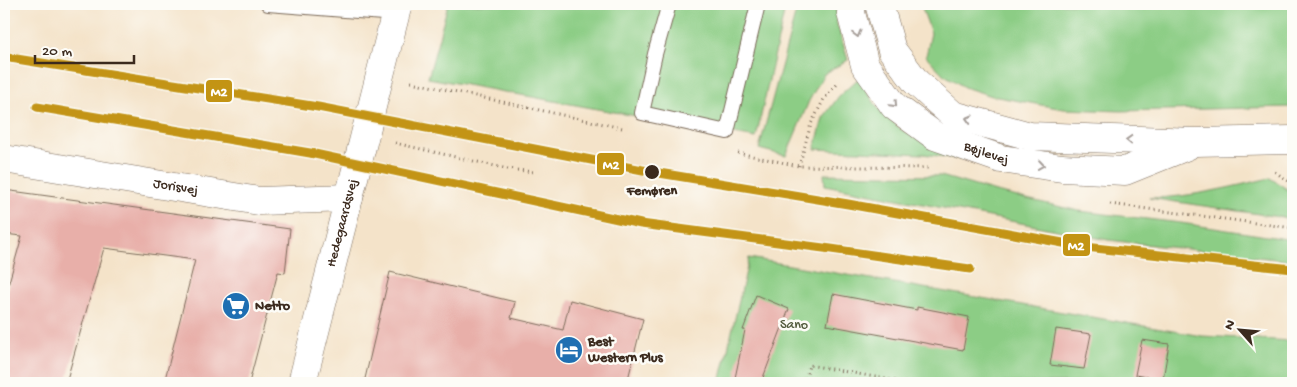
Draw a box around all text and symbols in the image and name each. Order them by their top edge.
one-way arrow [851,30,862,39]
scale bar [35,32,134,64]
text: 20 m [42,43,72,61]
line badge: M2 [205,79,233,103]
text: M2 [211,85,227,102]
one-way arrow [888,98,897,107]
one-way arrow [964,114,973,125]
one-way arrow [1125,134,1133,145]
street label: Bøjlevej [960,138,1010,168]
line badge: M2 [596,152,625,176]
text: M2 [603,158,619,175]
one-way arrow [1037,159,1045,170]
marker: Femøren [643,163,661,181]
street label: Jorisvej [152,175,199,199]
street label: Hedegaardsvej [323,177,362,269]
place label: Femøren [626,183,678,200]
line badge: M2 [1062,233,1091,257]
text: M2 [1068,239,1084,256]
supermarket icon: Netto [221,291,251,321]
place label: Netto [255,298,291,315]
north arrow [1214,304,1264,354]
park label: Sano [780,317,808,334]
text: N [1221,317,1240,333]
place label: Best Western Plus [587,334,664,367]
hotel icon: Best Western Plus [554,335,584,365]

